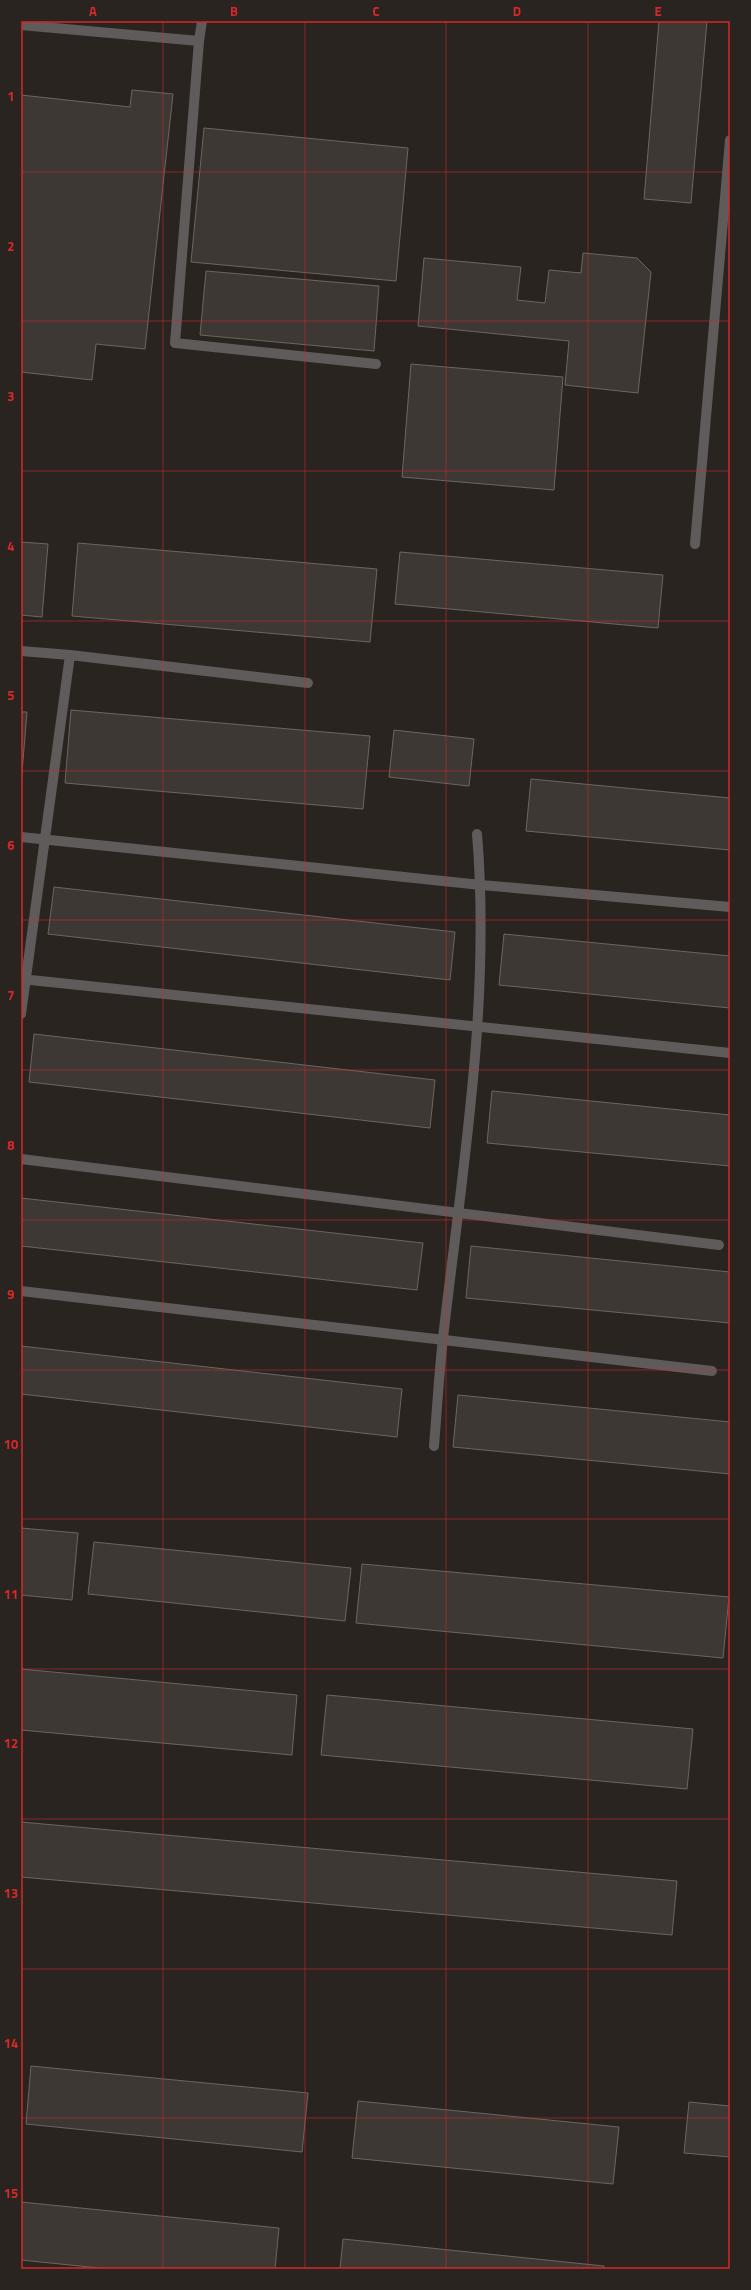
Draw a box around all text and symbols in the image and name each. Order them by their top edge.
text: A [89,1,97,21]
text: B [230,1,238,21]
text: C [372,1,380,21]
text: D [513,1,521,21]
text: E [654,1,662,21]
text: 1 [7,86,15,106]
text: 2 [7,236,15,256]
text: 3 [7,386,15,406]
text: 4 [7,536,15,556]
text: 5 [7,685,15,705]
text: 6 [7,835,15,855]
text: 7 [7,985,15,1005]
text: 8 [7,1135,15,1155]
text: 9 [7,1284,15,1304]
text: 10 [4,1434,18,1454]
text: 11 [4,1584,18,1604]
text: 12 [4,1733,18,1753]
text: 13 [4,1883,18,1903]
text: 14 [4,2033,18,2053]
text: 15 [4,2183,18,2203]

